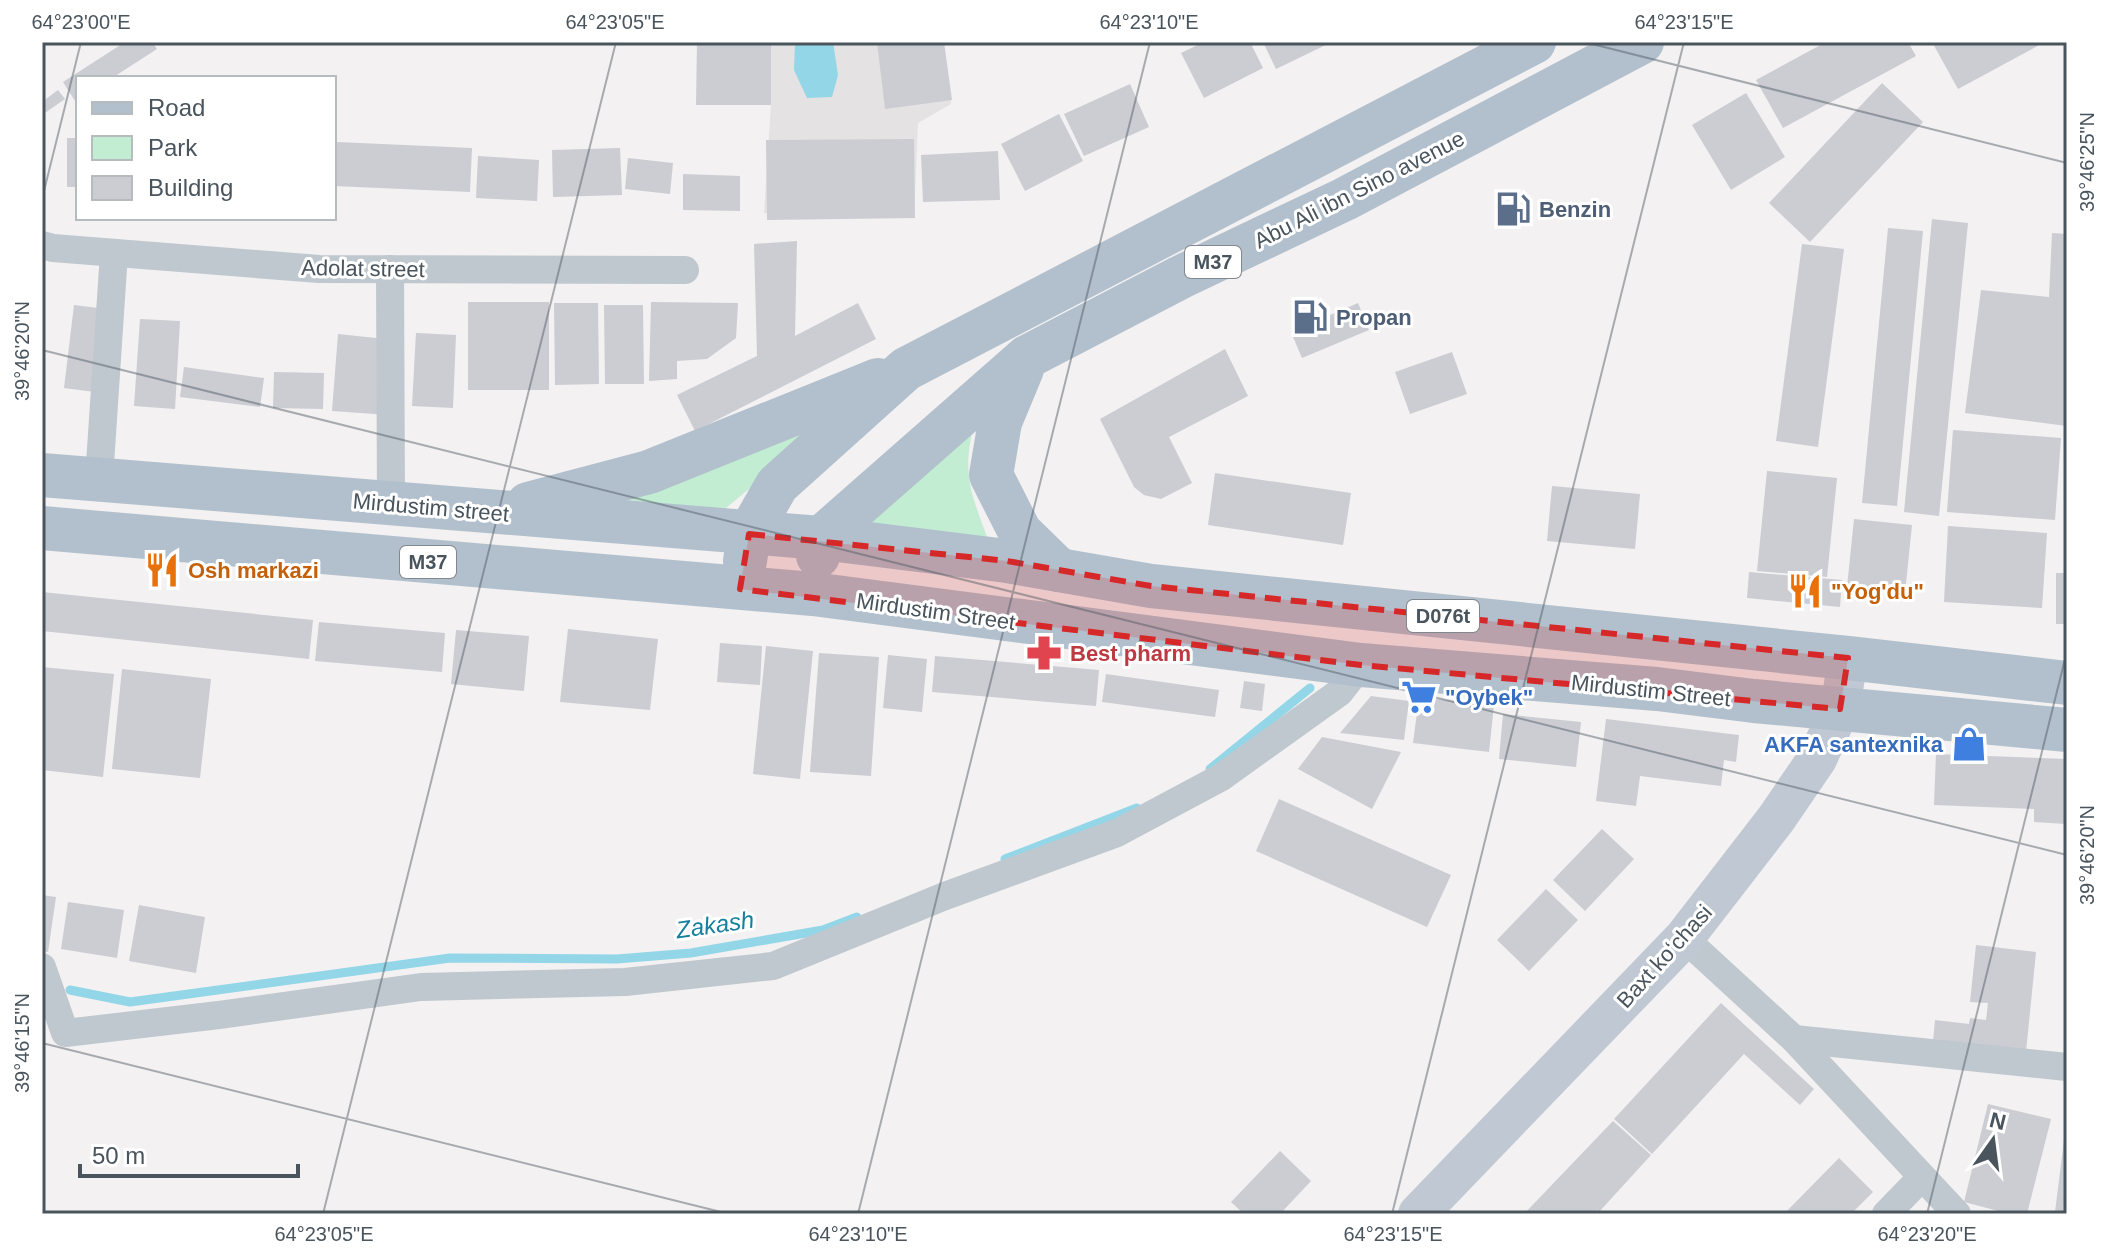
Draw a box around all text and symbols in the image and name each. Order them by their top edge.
text: 64°23'00"E [32,11,131,33]
text: 64°23'05"E [566,11,665,33]
text: 64°23'10"E [1100,11,1199,33]
text: 64°23'15"E [1635,11,1734,33]
legend [76,76,336,220]
text: Road [148,94,205,121]
text: 39°46'25"N [2076,112,2098,212]
street label: Abu Ali ibn Sino avenue [1250,126,1468,253]
text: Park [148,134,198,161]
text: Building [148,174,233,201]
fuel station icon: Benzin [1494,190,1532,228]
place label: Benzin [1539,197,1611,222]
road number: M37 [1185,246,1241,278]
street label: Adolat street [301,255,425,282]
fuel station icon: Propan [1291,298,1329,336]
text: 39°46'20"N [11,301,33,401]
place label: Propan [1336,305,1412,330]
street label: Mirdustim street [352,488,510,527]
road number: M37 [400,546,456,578]
restaurant icon: Osh markazi [143,551,181,589]
place label: Osh markazi [188,558,319,583]
restaurant icon: "Yog'du" [1786,572,1824,610]
place label: "Yog'du" [1831,579,1924,604]
street label: Mirdustim Street [855,588,1017,635]
road number: D076t [1407,600,1479,632]
pharmacy icon: Best pharm [1025,634,1063,672]
place label: Best pharm [1070,641,1191,666]
street label: Mirdustim Street [1570,670,1732,711]
supermarket icon: "Oybek" [1400,678,1438,716]
place label: "Oybek" [1445,685,1533,710]
shop icon: AKFA santexnika [1950,725,1988,763]
place label: AKFA santexnika [1764,732,1944,757]
text: 39°46'20"N [2076,805,2098,905]
street label: Baxt koʻchasi [1612,900,1717,1013]
water label: Zakash [673,906,756,943]
text: 39°46'15"N [11,993,33,1093]
north arrow [1953,1100,2033,1180]
text: N [1987,1107,2008,1135]
scale bar [80,1128,298,1178]
text: 50 m [92,1142,145,1169]
text: 64°23'05"E [275,1223,374,1245]
text: 64°23'10"E [809,1223,908,1245]
text: 64°23'15"E [1344,1223,1443,1245]
text: 64°23'20"E [1878,1223,1977,1245]

